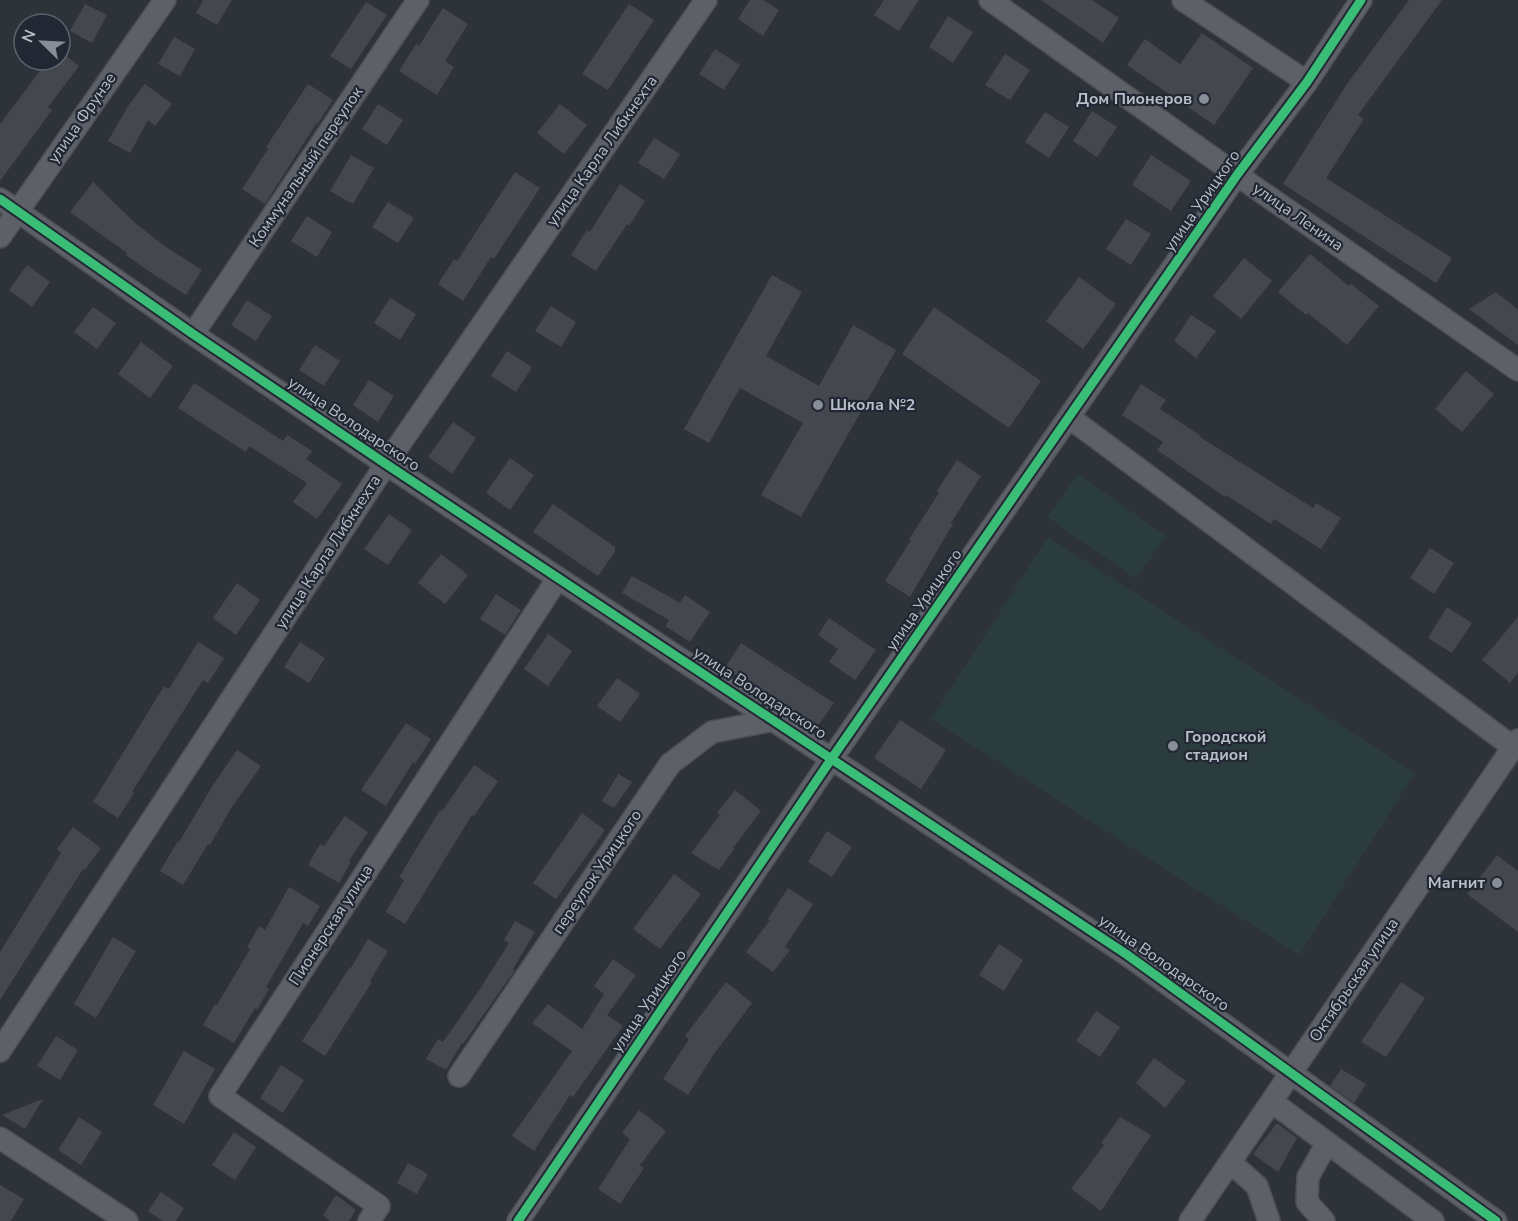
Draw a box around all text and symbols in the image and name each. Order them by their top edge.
north arrow [12,12,72,72]
text: N [17,26,42,46]
street label: улица Фрунзе [43,68,121,168]
street label: улица Карла Либкнехта [541,71,663,231]
street label: Коммунальный переулок [244,82,368,252]
place label: Дом Пионеров [1076,88,1192,110]
marker: Дом Пионеров [1197,92,1211,106]
street label: улица Урицкого [1159,145,1245,257]
street label: улица Ленина [1248,178,1348,256]
street label: улица Володарского [283,371,425,477]
place label: Школа №2 [830,394,915,416]
marker: Школа №2 [811,398,825,412]
street label: улица Карла Либкнехта [270,471,386,633]
street label: улица Урицкого [881,544,967,656]
street label: улица Володарского [689,641,831,745]
place label: Городской стадион [1185,726,1266,766]
marker: Городской стадион [1166,739,1180,753]
street label: переулок Урицкого [547,805,647,939]
street label: Пионерская улица [284,860,378,990]
place label: Магнит [1428,872,1485,894]
marker: Магнит [1490,876,1504,890]
street label: улица Володарского [1094,909,1234,1017]
street label: Октябрьская улица [1304,914,1404,1046]
street label: улица Урицкого [606,945,692,1057]

